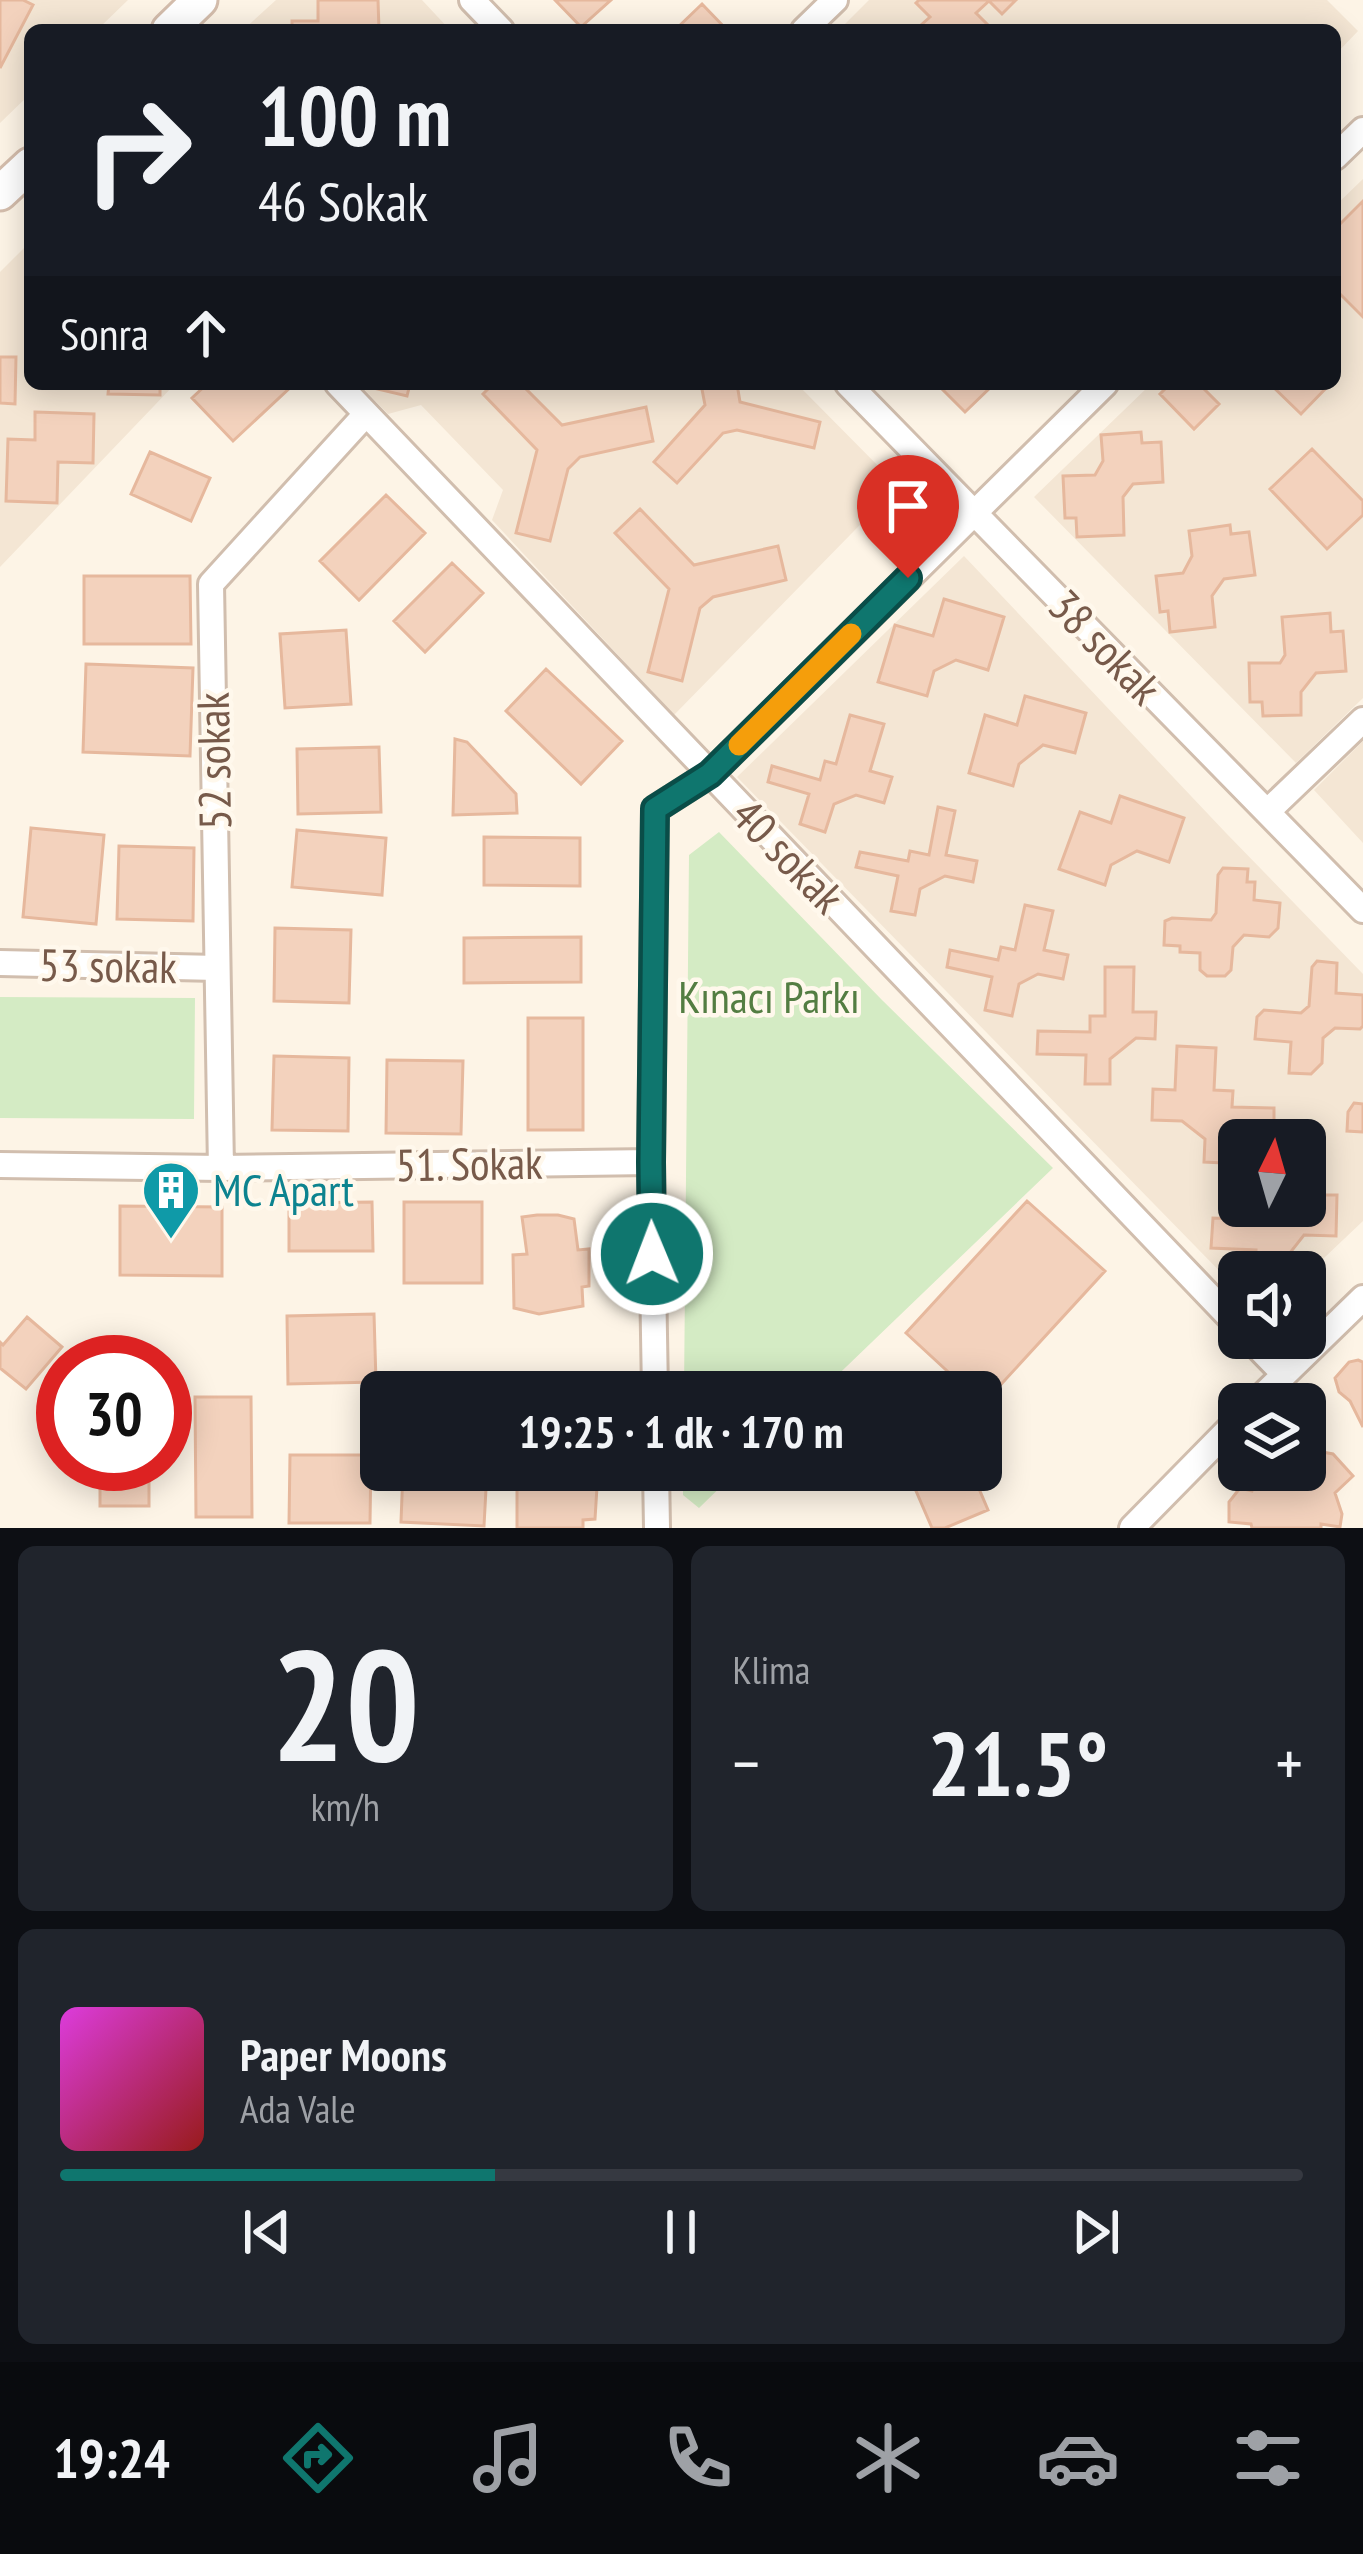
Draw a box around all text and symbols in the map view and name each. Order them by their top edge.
text: 100 m [258,60,451,169]
icon: right [60,72,216,228]
text: 46 Sokak [258,166,428,236]
icon: ahead [173,300,239,366]
text: Sonra [60,304,149,362]
pin [857,455,959,578]
icon: arrive [875,473,941,539]
street label: 38 sokak [1037,577,1175,716]
street label: 52 sokak [183,691,243,830]
street label: 40 sokak [720,786,858,925]
street label: 53 sokak [39,935,178,995]
park label: Kınacı Parkı [678,967,860,1025]
north arrow [1218,1119,1326,1227]
map controls [1218,1119,1326,1491]
street label: 51. Sokak [395,1133,543,1193]
building icon: MC Apart [140,1159,202,1241]
place label: MC Apart [213,1160,354,1218]
position arrow [589,1191,715,1317]
button: sound [1218,1251,1326,1359]
speed limit sign: 30 [36,1335,192,1491]
button: layers [1218,1383,1326,1491]
text: 19:25 · 1 dk · 170 m [518,1402,844,1460]
text: 20 [271,1602,420,1804]
text: Klima [733,1644,810,1695]
text: 21.5° [927,1704,1108,1821]
text: − [733,1720,760,1805]
text: + [1276,1720,1303,1805]
text: km/h [311,1781,380,1832]
text: Paper Moons [240,2025,447,2083]
text: Ada Vale [240,2083,356,2134]
icon: previous [234,2199,300,2265]
icon: pause [648,2199,714,2265]
icon: next [1063,2199,1129,2265]
icon: directions [276,2416,360,2500]
icon: music [466,2416,550,2500]
icon: phone [656,2416,740,2500]
icon: climate [846,2416,930,2500]
icon: car [1036,2416,1120,2500]
icon: filters [1226,2416,1310,2500]
text: 19:24 [53,2423,170,2493]

